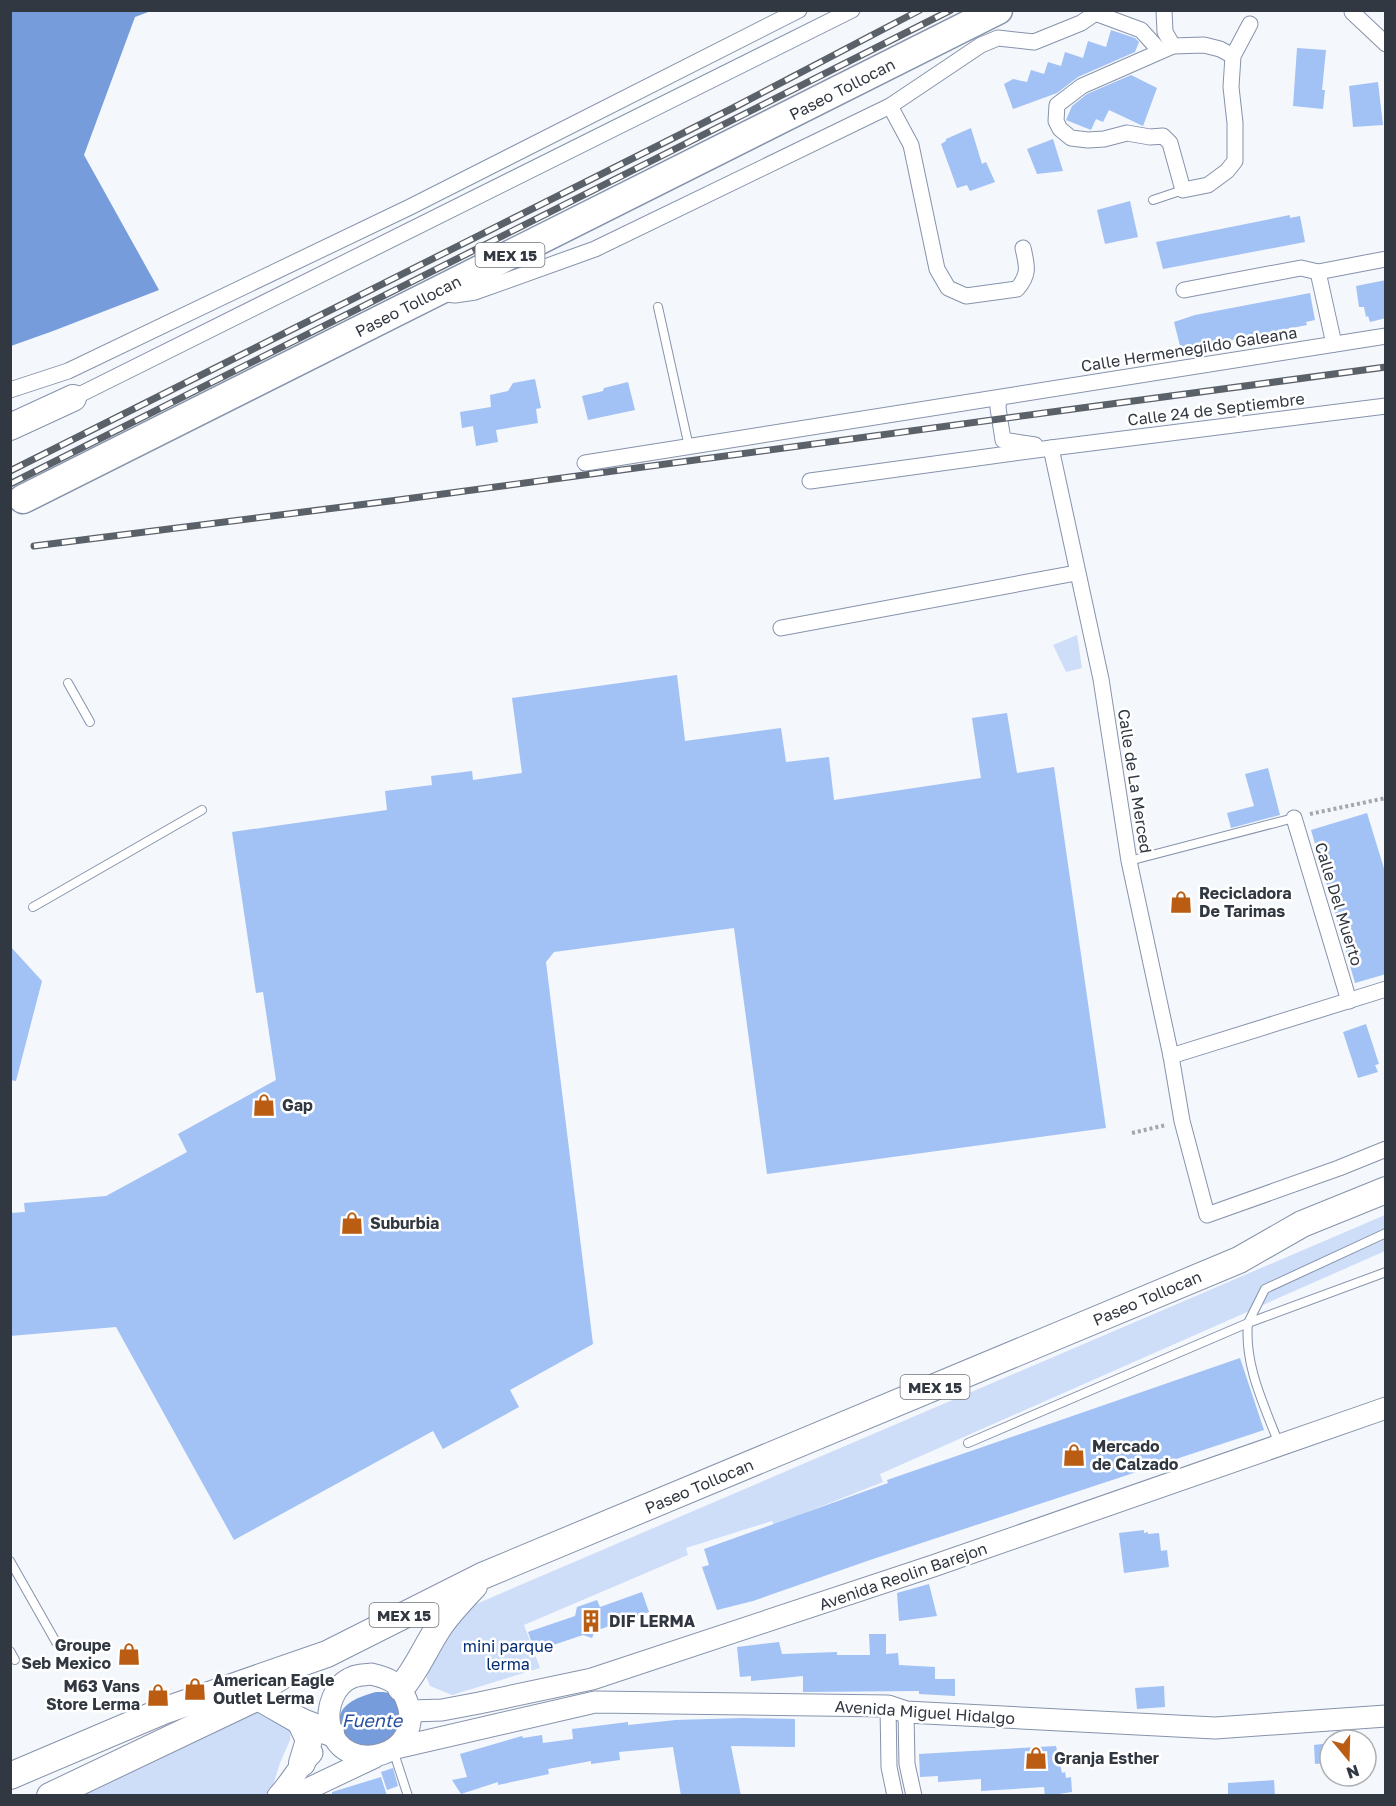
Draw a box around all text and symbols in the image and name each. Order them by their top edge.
street label: Paseo Tollocan [786,54,898,124]
road number: MEX 15 [476,243,544,267]
street label: Paseo Tollocan [352,271,464,341]
street label: Calle Hermenegildo Galeana [1080,322,1298,376]
street label: Calle 24 de Septiembre [1126,388,1306,430]
street label: Calle de La Merced [1114,707,1156,855]
street label: Calle Del Muerto [1311,840,1367,968]
place label: Recicladora De Tarimas [1199,883,1291,921]
shop icon: Recicladora De Tarimas [1168,889,1194,915]
shop icon: Gap [251,1092,277,1118]
place label: Gap [282,1095,313,1115]
shop icon: Suburbia [339,1210,365,1236]
place label: Suburbia [370,1213,439,1233]
street label: Paseo Tollocan [1090,1266,1204,1330]
road number: MEX 15 [900,1375,970,1399]
place label: Mercado de Calzado [1092,1436,1179,1474]
shop icon: Mercado de Calzado [1061,1442,1087,1468]
street label: Paseo Tollocan [642,1454,756,1518]
street label: Avenida Reolin Barejon [816,1538,990,1614]
road number: MEX 15 [370,1603,438,1627]
building icon: DIF LERMA [578,1608,604,1634]
place label: DIF LERMA [609,1611,696,1631]
place label: Groupe Seb Mexico [21,1635,111,1673]
park label: mini parque lerma [463,1636,553,1674]
shop icon: Groupe Seb Mexico [116,1641,142,1667]
place label: American Eagle Outlet Lerma [213,1670,334,1708]
place label: M63 Vans Store Lerma [46,1676,140,1714]
shop icon: American Eagle Outlet Lerma [182,1676,208,1702]
shop icon: M63 Vans Store Lerma [145,1682,171,1708]
street label: Avenida Miguel Hidalgo [834,1696,1016,1728]
water label: Fuente [342,1709,404,1731]
north arrow [1318,1728,1378,1788]
shop icon: Granja Esther [1023,1745,1049,1771]
place label: Granja Esther [1054,1748,1159,1768]
text: N [1344,1761,1362,1784]

